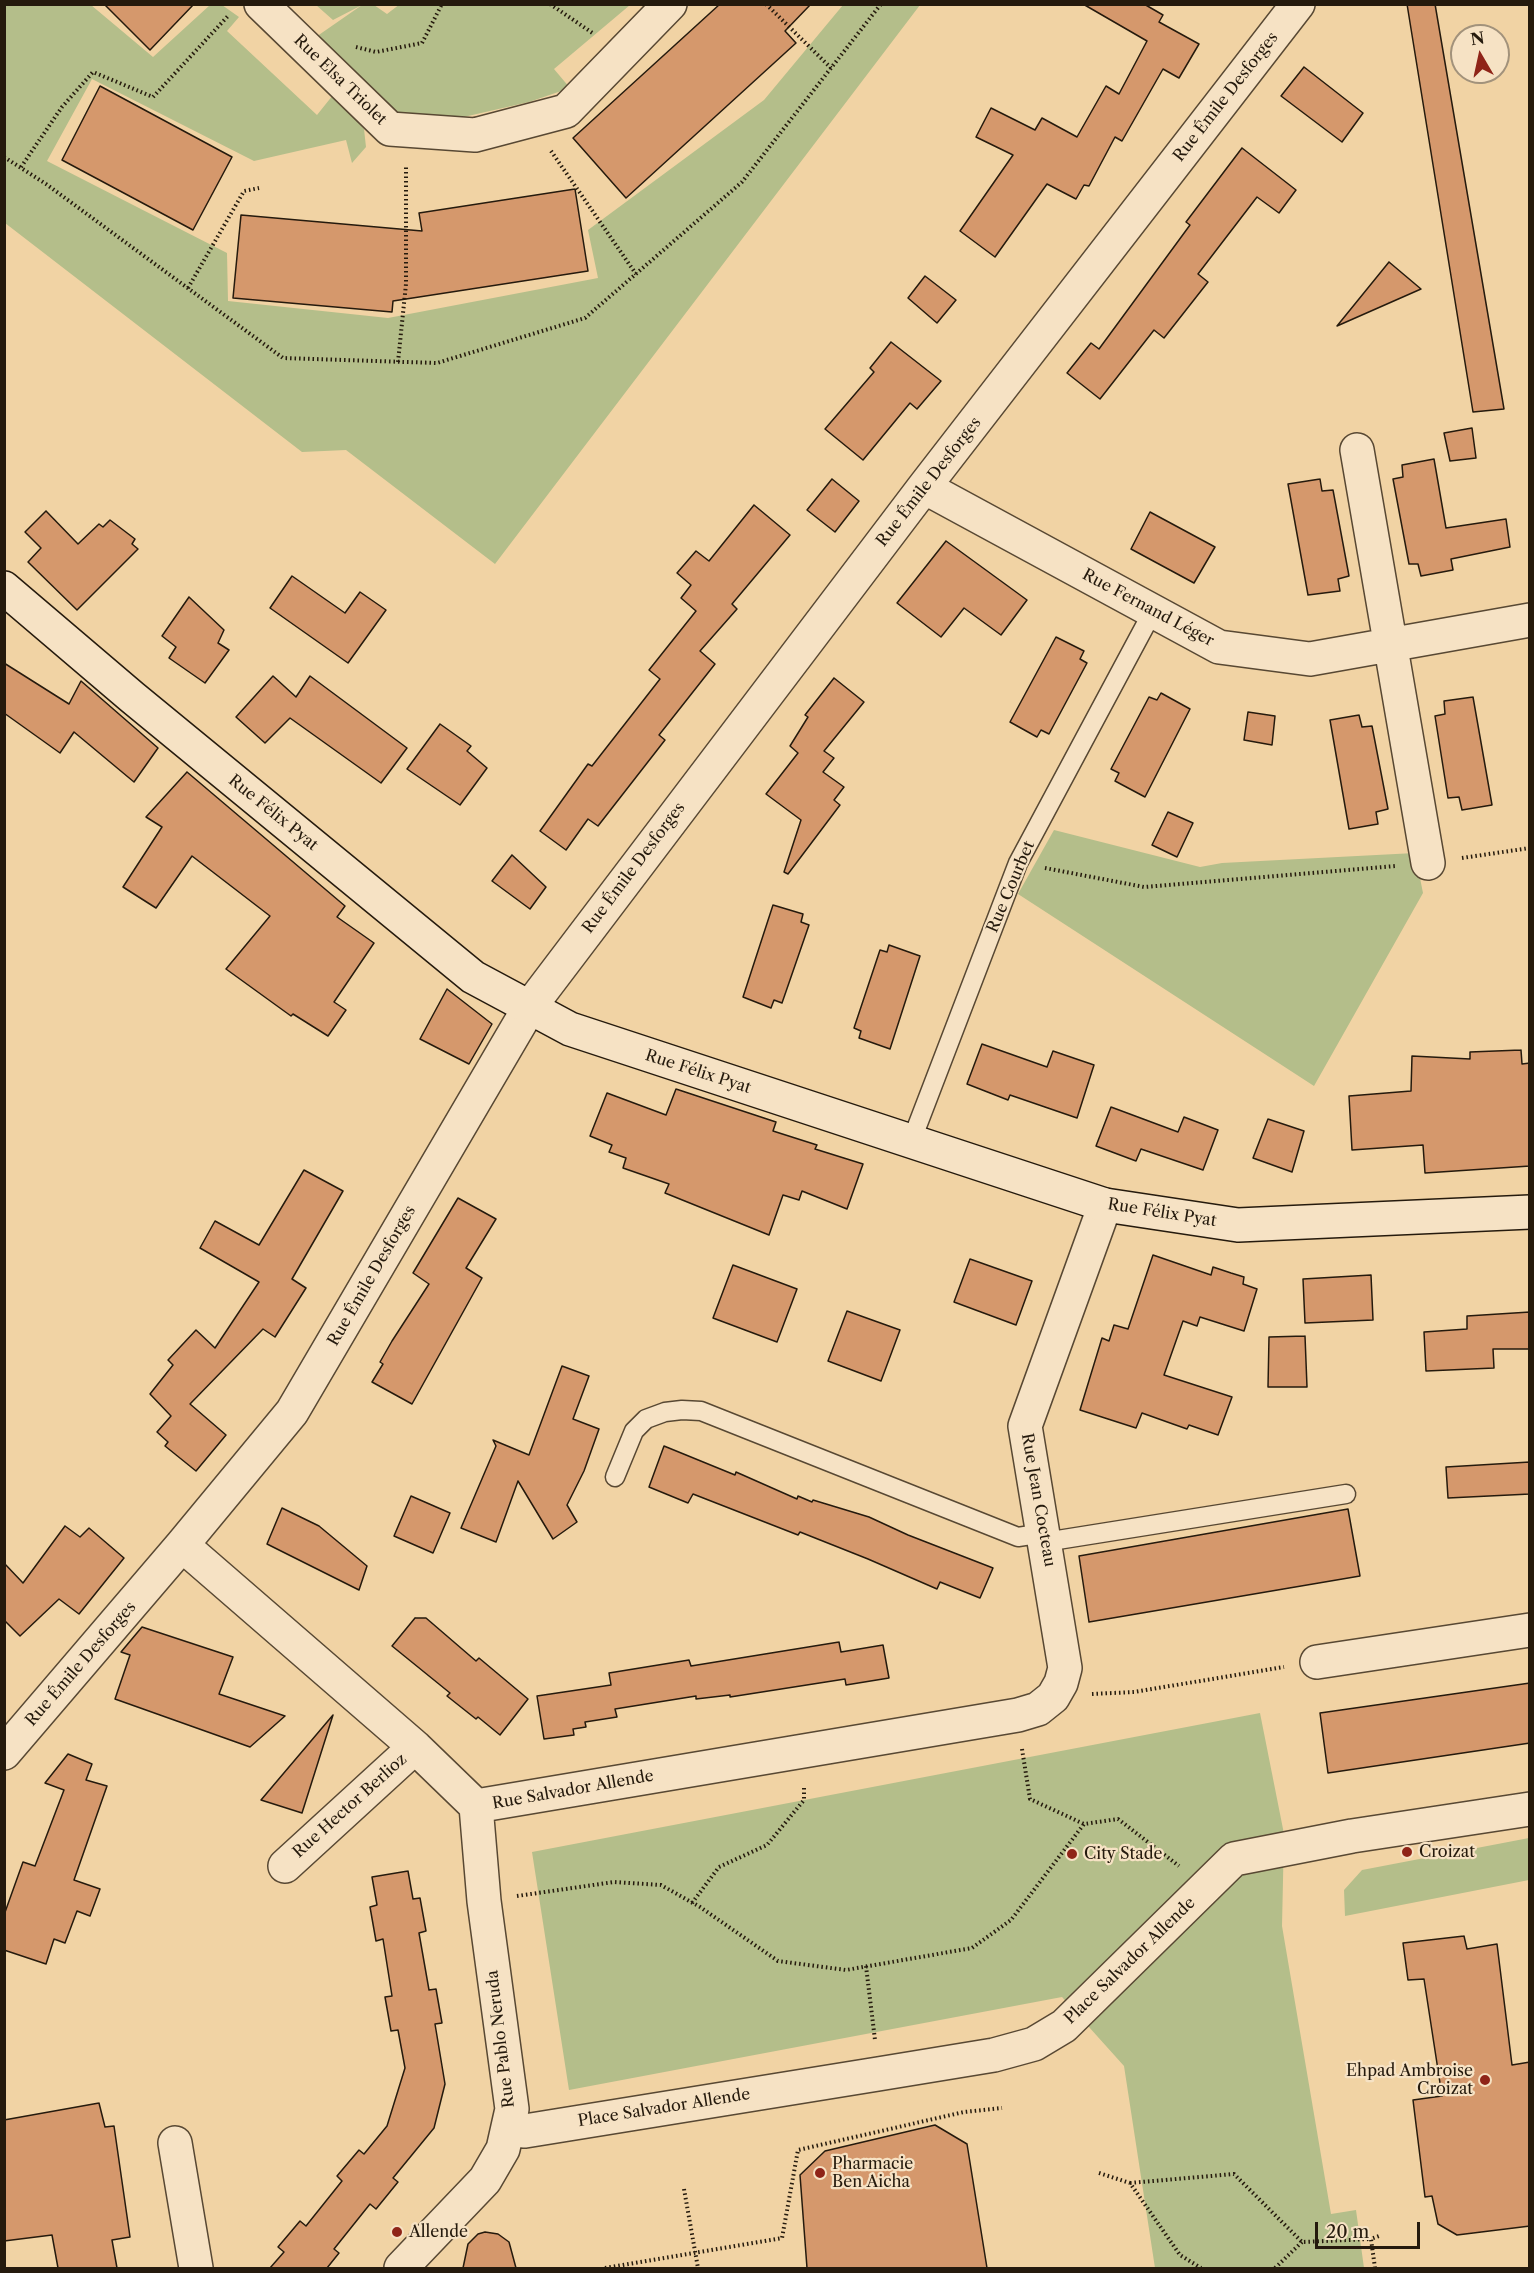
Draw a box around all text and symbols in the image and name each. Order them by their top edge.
north arrow [1450,24,1510,84]
text: N [1469,27,1486,49]
street label: Rue Émile Desforges [1170,29,1282,165]
street label: Rue Elsa Triolet [289,31,391,129]
street label: Rue Émile Desforges [873,414,985,550]
street label: Rue Fernand Léger [1079,565,1217,651]
street label: Rue Félix Pyat [224,771,322,855]
street label: Rue Émile Desforges [579,799,689,937]
street label: Rue Courbet [983,838,1039,936]
street label: Rue Félix Pyat [643,1046,753,1098]
street label: Rue Félix Pyat [1106,1195,1218,1231]
street label: Rue Émile Desforges [324,1202,420,1350]
street label: Rue Jean Cocteau [1017,1432,1059,1568]
street label: Rue Émile Desforges [22,1598,140,1730]
street label: Rue Hector Berlioz [289,1750,411,1862]
street label: Rue Salvador Allende [491,1766,655,1814]
place label: Croizat [1419,1842,1475,1862]
place label: City Stade [1084,1844,1162,1864]
marker: Croizat [1400,1845,1414,1859]
marker: City Stade [1065,1847,1079,1861]
street label: Place Salvador Allende [1061,1894,1199,2028]
street label: Rue Pablo Neruda [483,1969,519,2109]
place label: Ehpad Ambroise Croizat [1346,2061,1473,2099]
marker: Ehpad Ambroise Croizat [1478,2073,1492,2087]
street label: Place Salvador Allende [576,2085,752,2131]
place label: Pharmacie Ben Aicha [832,2154,913,2192]
marker: Pharmacie Ben Aicha [813,2166,827,2180]
scale bar [1318,2210,1423,2248]
text: 20 m [1326,2221,1369,2243]
place label: Allende [409,2222,468,2242]
marker: Allende [390,2225,404,2239]

